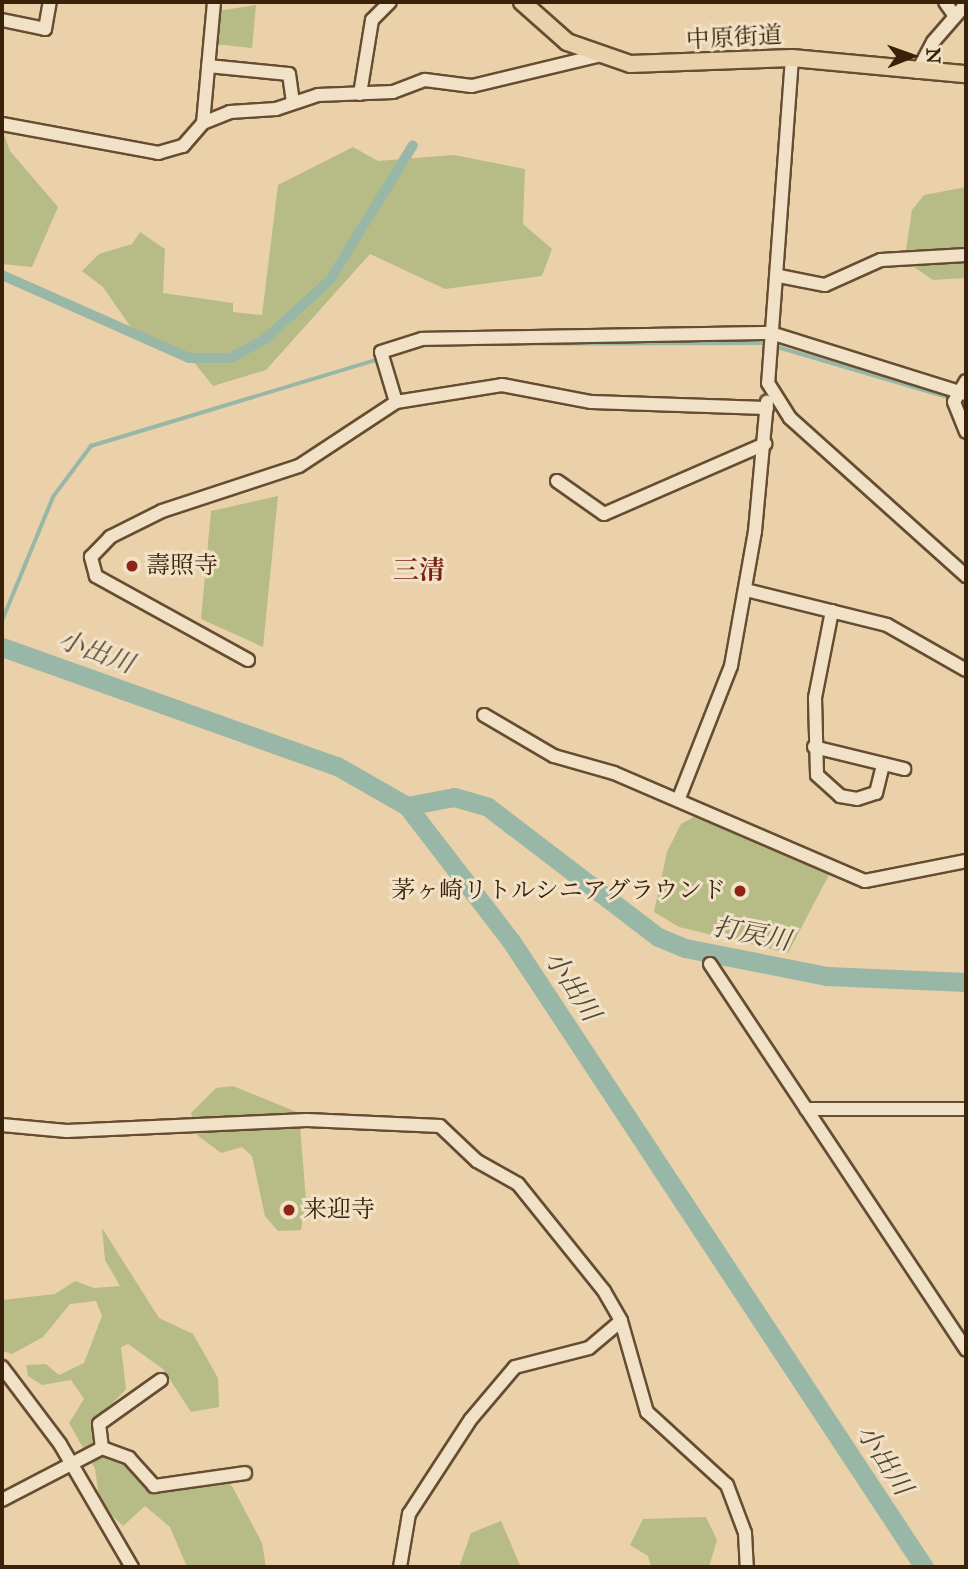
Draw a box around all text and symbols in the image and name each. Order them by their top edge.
street label: 中原街道 [685,21,783,55]
north arrow [877,21,947,91]
text: N [922,47,945,64]
place label: 壽照寺 [146,552,218,580]
district label: 三清 [393,555,445,587]
marker: 壽照寺 [124,558,140,574]
water label: 小出川 [54,624,138,680]
place label: 茅ヶ崎リトルシニアグラウンド [390,877,726,905]
marker: 茅ヶ崎リトルシニアグラウンド [732,883,748,899]
water label: 打戻川 [711,911,793,957]
water label: 小出川 [538,945,606,1027]
place label: 来迎寺 [303,1196,375,1224]
marker: 来迎寺 [281,1202,297,1218]
water label: 小出川 [850,1419,918,1501]

